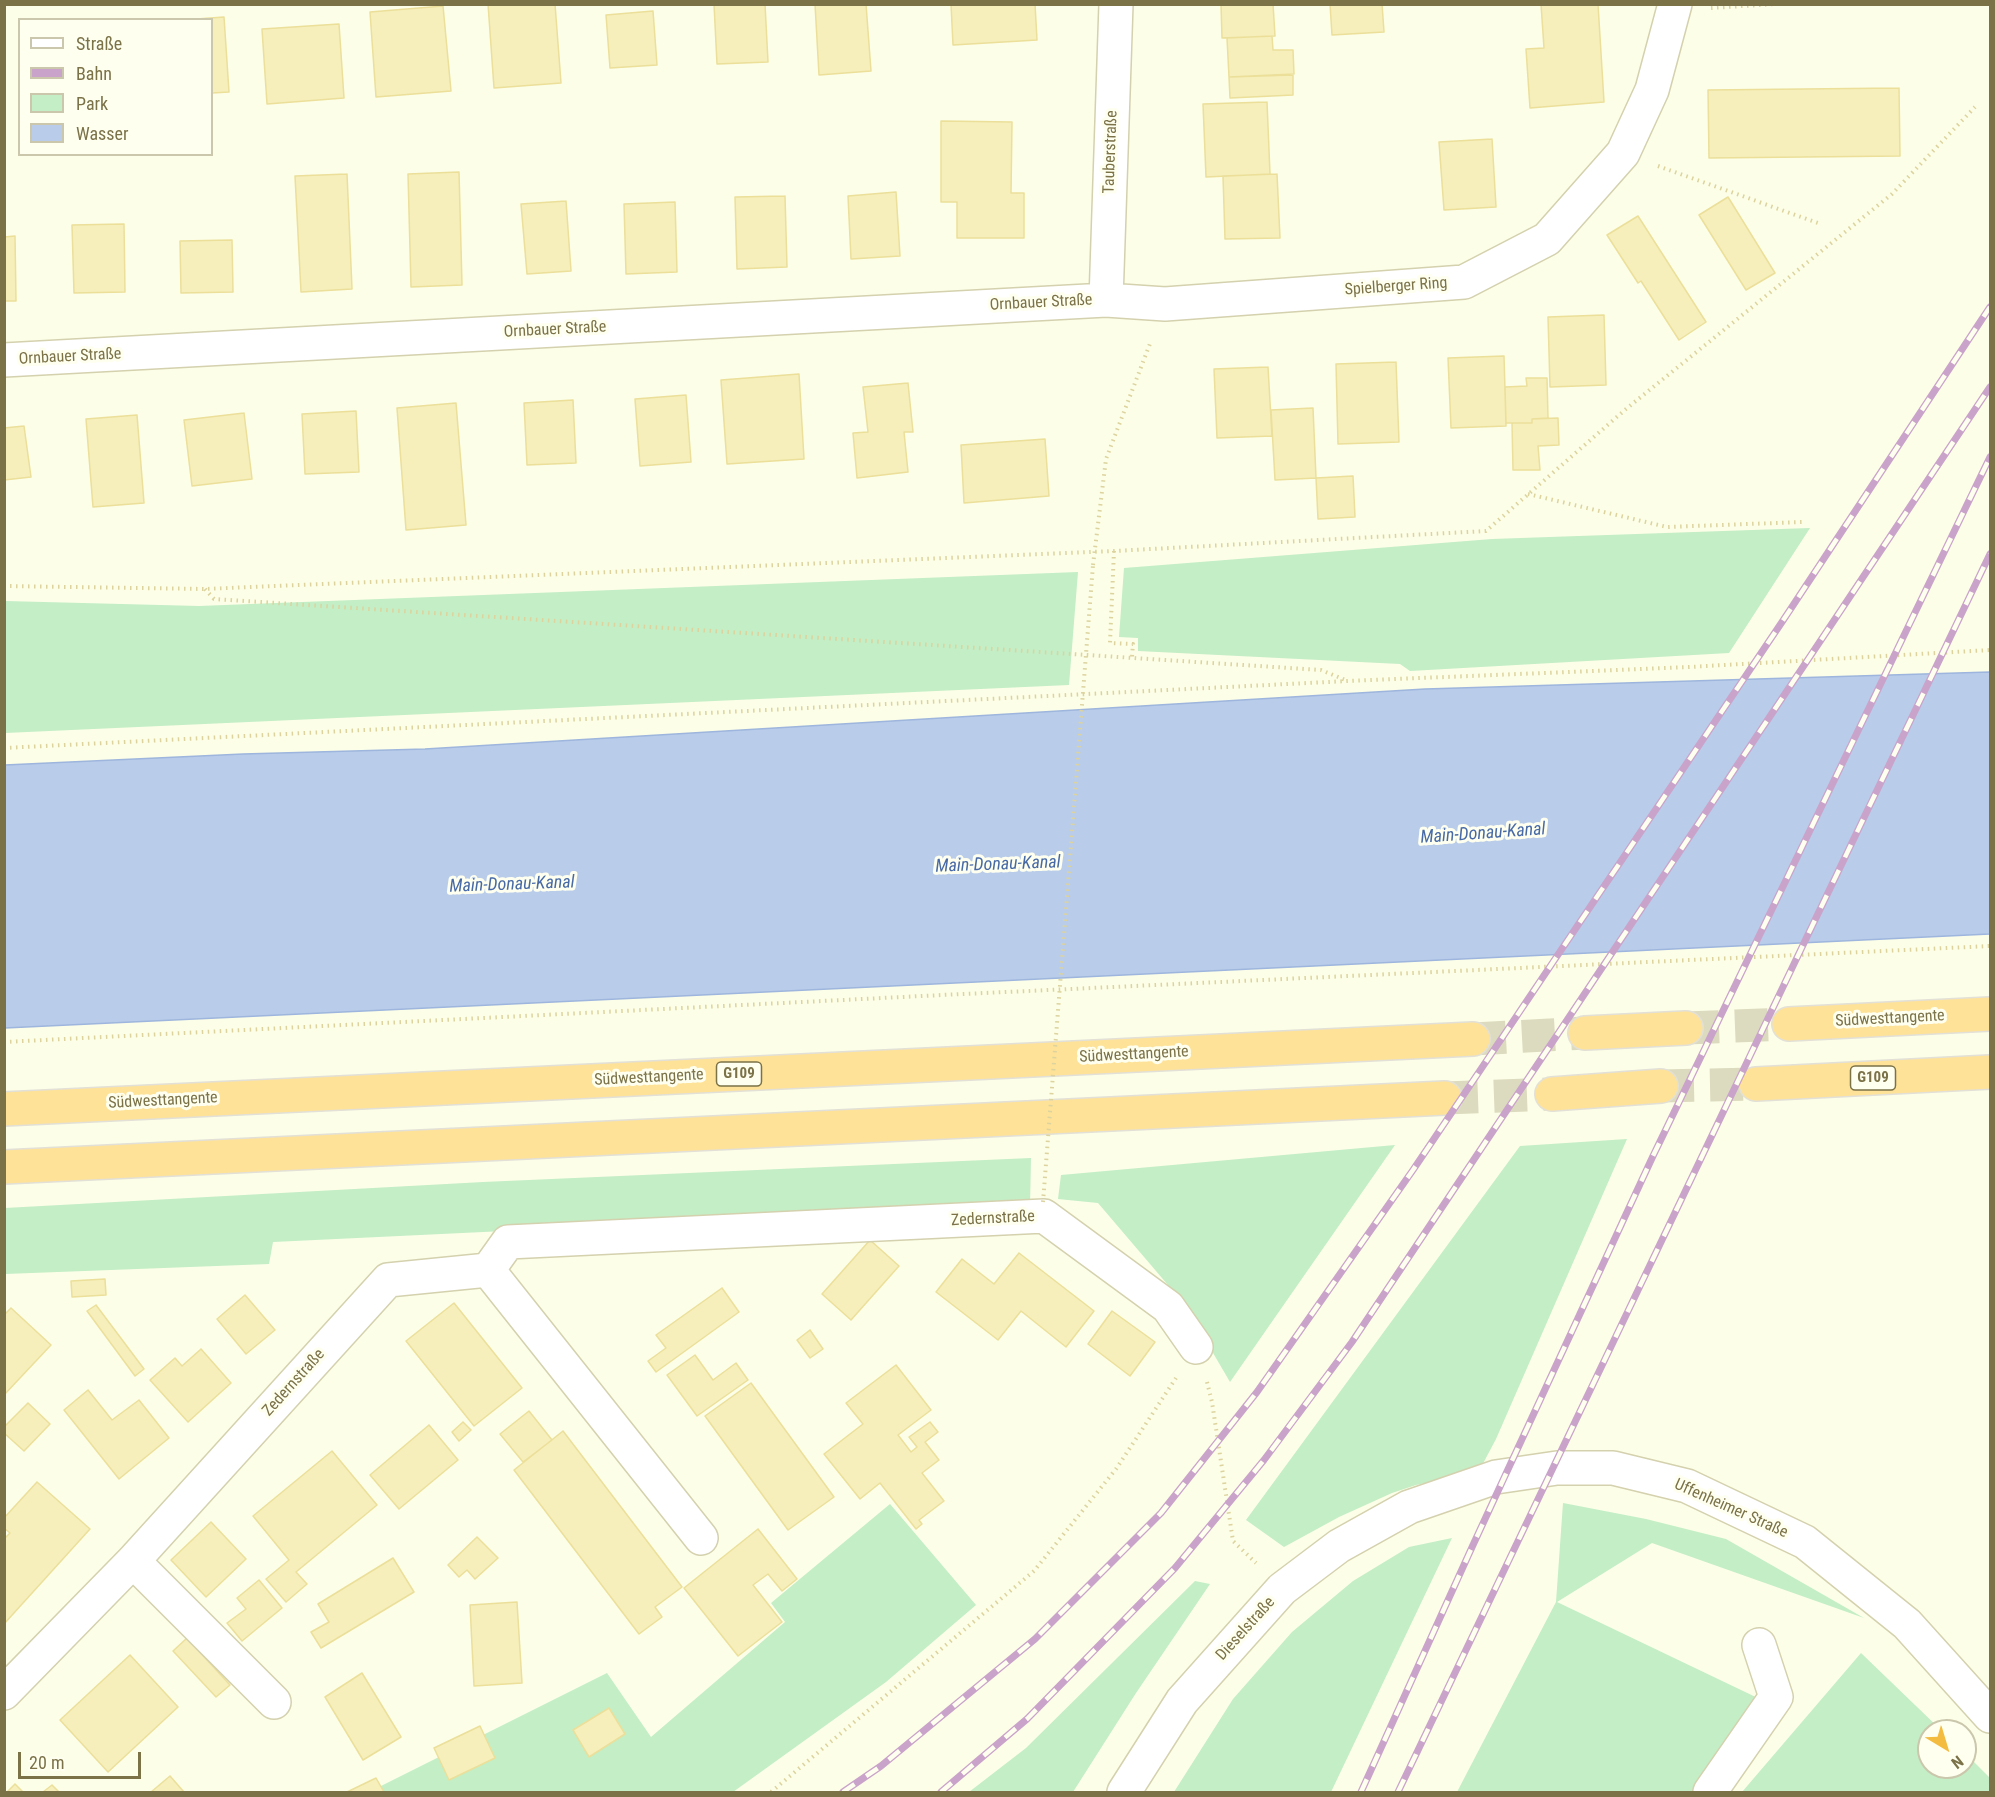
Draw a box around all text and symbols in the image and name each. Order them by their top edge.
legend [18,18,213,156]
text: Straße [76,33,122,54]
text: Bahn [76,63,112,84]
text: Park [76,93,108,114]
street label: Tauberstraße [1100,110,1122,194]
text: Wasser [76,123,128,144]
street label: Spielberger Ring [1344,274,1448,300]
street label: Ornbauer Straße [989,291,1093,315]
street label: Ornbauer Straße [503,318,607,342]
street label: Ornbauer Straße [18,345,122,369]
water label: Main-Donau-Kanal [1420,819,1546,849]
water label: Main-Donau-Kanal [935,852,1061,878]
water label: Main-Donau-Kanal [449,872,575,898]
street label: Südwesttangente [1835,1007,1945,1031]
street label: Südwesttangente [1079,1043,1189,1067]
road number: G109 [716,1062,762,1086]
street label: Südwesttangente [594,1066,704,1090]
road number: G109 [1850,1066,1896,1090]
street label: Südwesttangente [108,1089,218,1113]
street label: Zedernstraße [951,1207,1035,1231]
street label: Zedernstraße [259,1345,329,1421]
street label: Uffenheimer Straße [1671,1475,1791,1543]
street label: Dieselstraße [1212,1593,1280,1665]
north arrow [1917,1719,1977,1779]
scale bar [21,1740,144,1778]
text: N [1947,1751,1967,1772]
text: 20 m [29,1752,64,1773]

